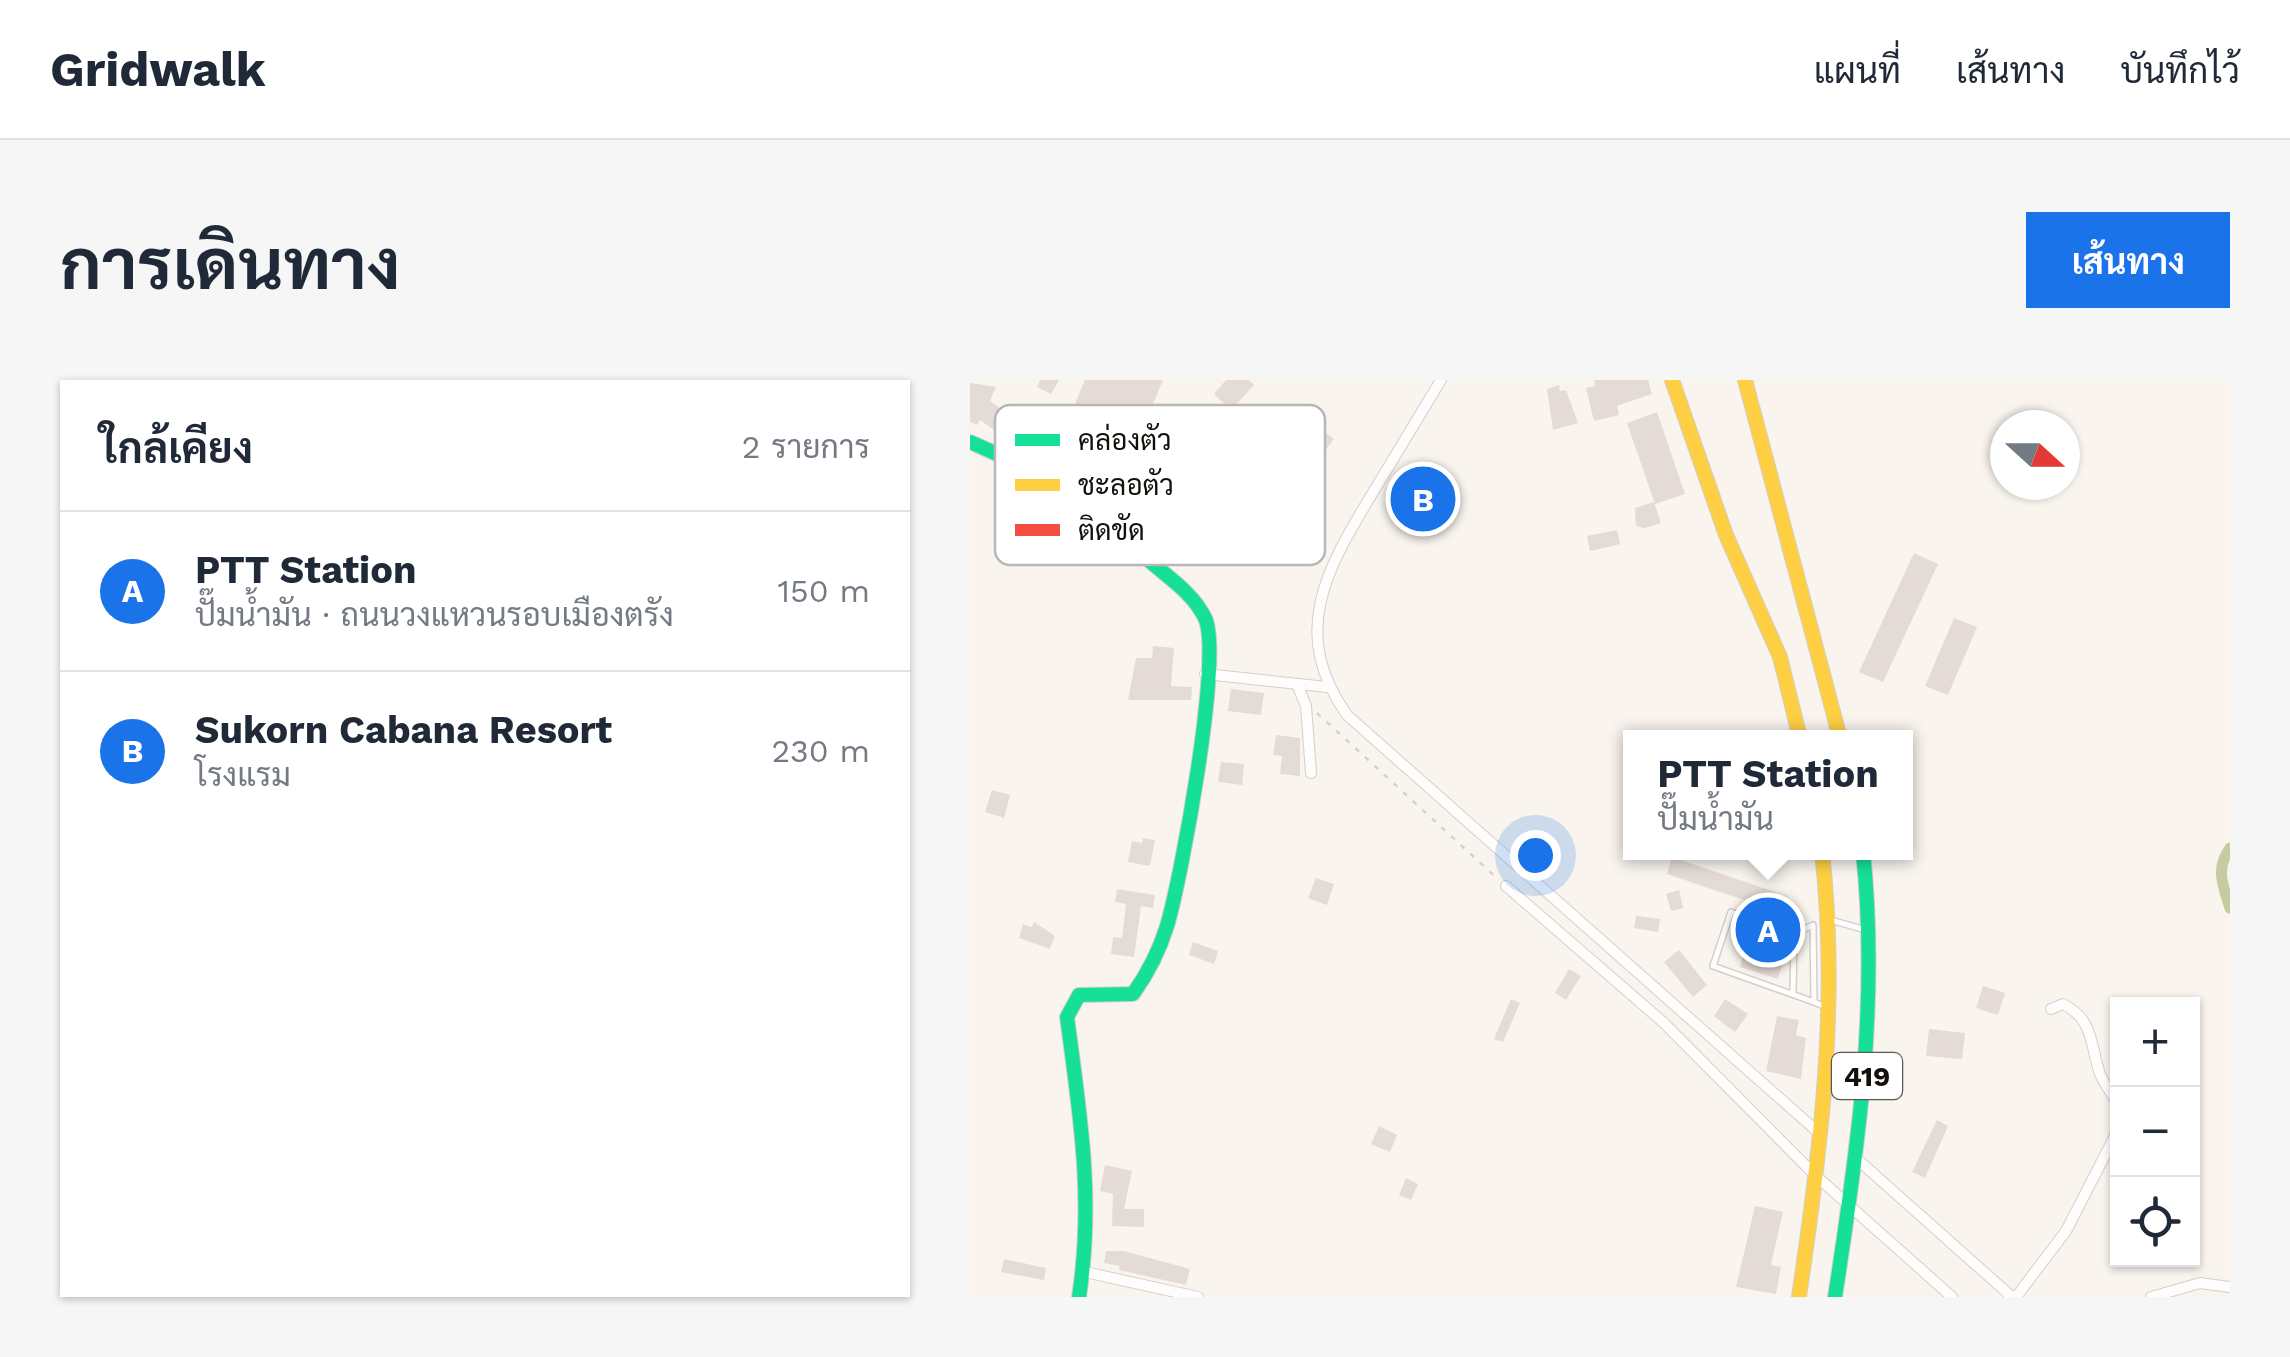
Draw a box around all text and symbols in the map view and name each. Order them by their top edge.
text: Gridwalk [50,41,266,98]
text: แผนที่ [1814,50,1901,92]
text: เส้นทาง [1956,50,2065,92]
text: บันทึกไว้ [2120,50,2240,92]
button: เส้นทาง [2026,212,2230,308]
text: การเดินทาง [60,224,401,306]
legend [995,405,1325,565]
north arrow [1990,410,2080,500]
text: คล่องตัว [1078,422,1172,457]
text: ใกล้เคียง [100,424,253,473]
text: 2 รายการ [742,428,870,466]
pin: B [1390,462,1456,536]
text: ชะลอตัว [1078,467,1174,502]
text: ติดขัด [1078,512,1145,547]
text: PTT Station [195,548,416,592]
text: A [122,572,143,610]
text: 150 m [778,572,870,610]
text: ปั๊มน้ำมัน · ถนนวงแหวนรอบเมืองตรัง [195,596,674,634]
text: Sukorn Cabana Resort [195,708,612,752]
popup [1623,730,1913,860]
text: B [122,732,143,770]
text: 230 m [771,732,870,770]
text: PTT Station [1657,752,1879,796]
text: โรงแรม [195,756,291,794]
text: ปั๊มน้ำมัน [1657,800,1774,838]
your location [1510,830,1561,881]
pin: A [1736,892,1800,968]
map controls [2110,997,2200,1267]
button: + [2110,997,2200,1087]
road number: 419 [1832,1053,1902,1099]
button: − [2110,1087,2200,1177]
button: locate [2110,1177,2200,1267]

